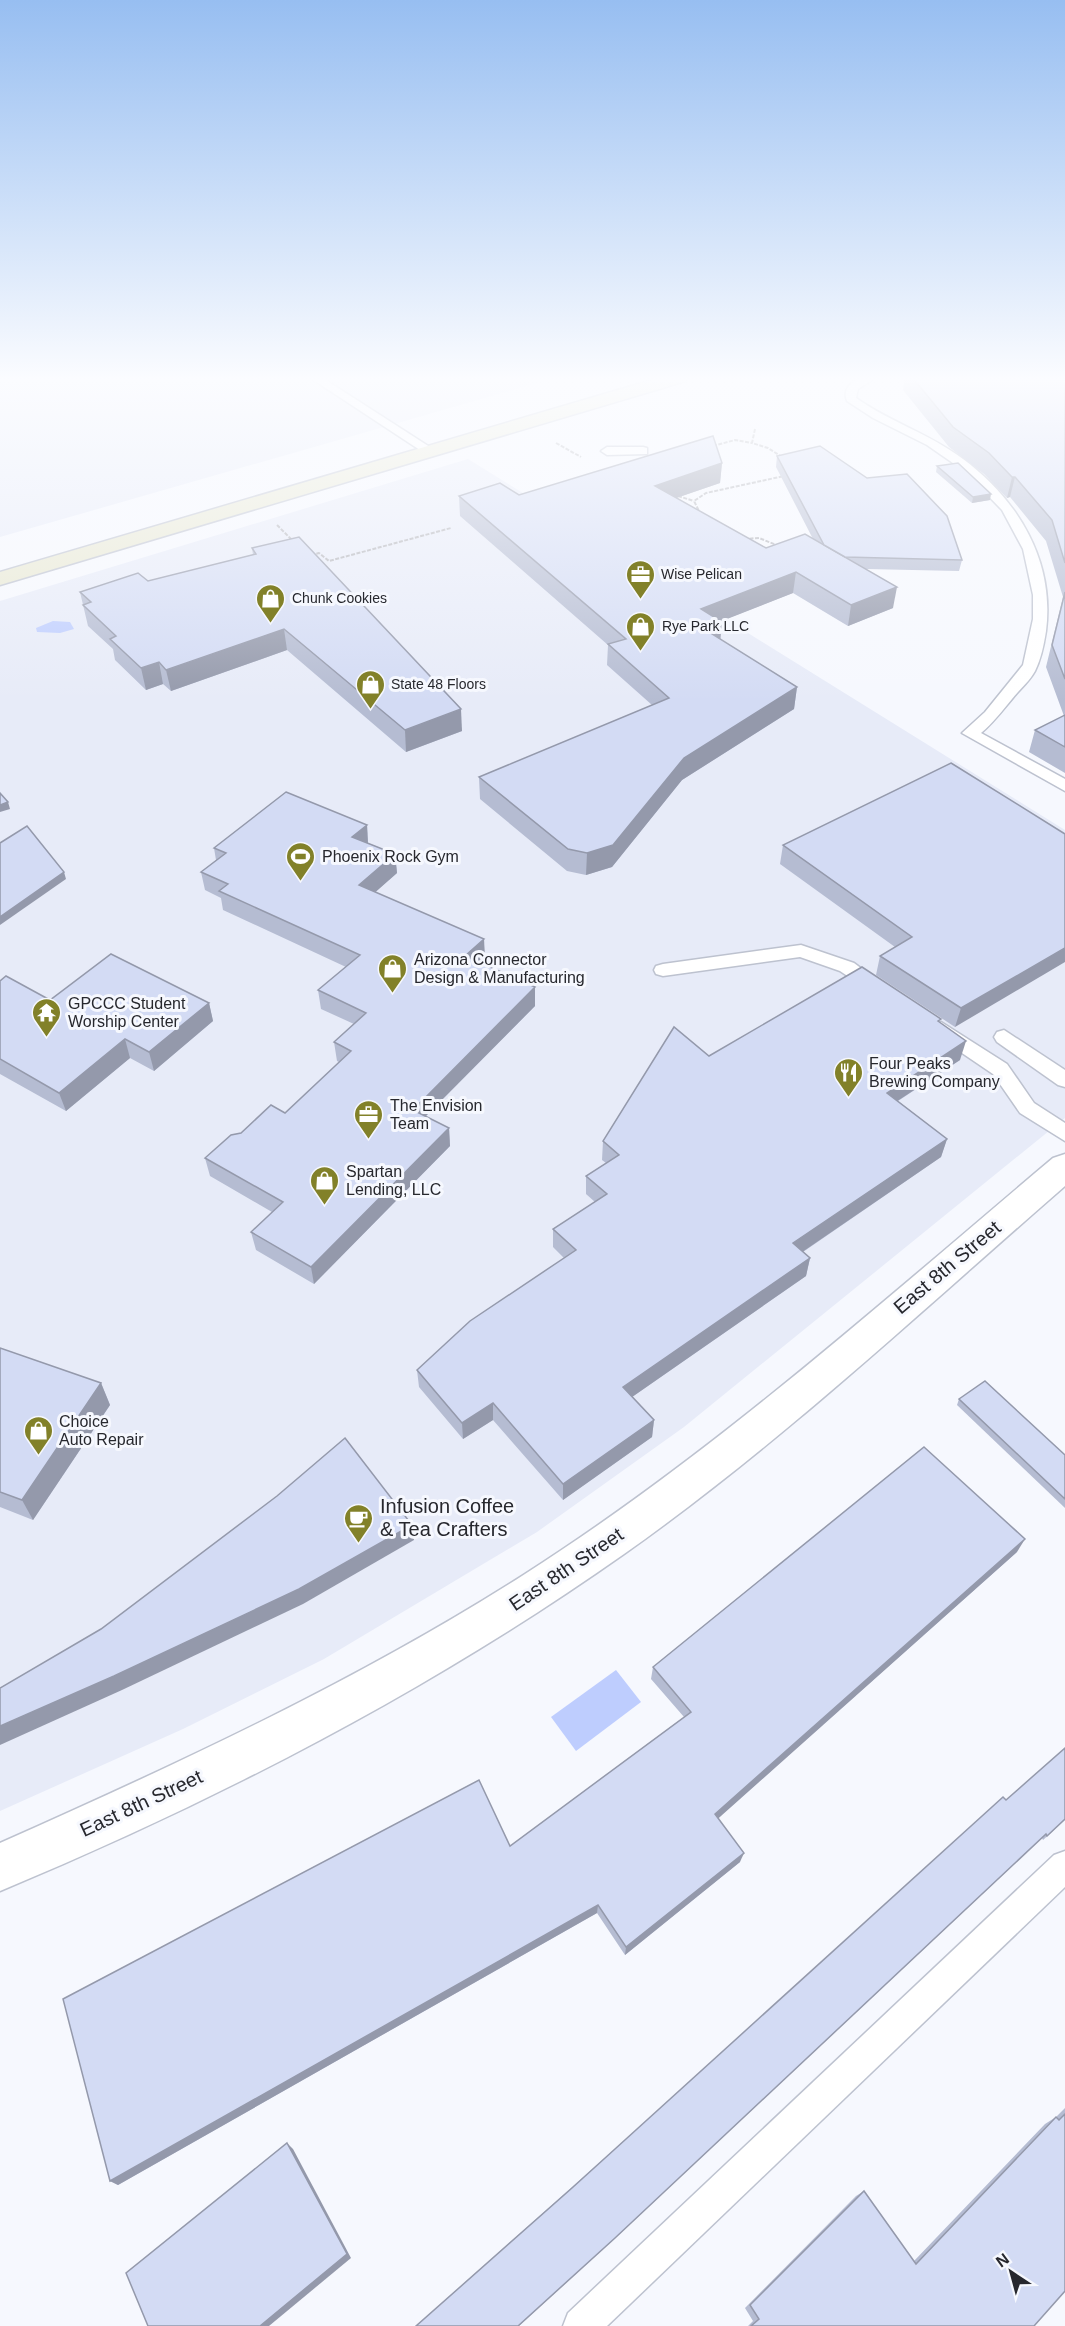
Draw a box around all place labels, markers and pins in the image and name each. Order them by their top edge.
office icon: Wise Pelican [624,558,656,600]
place label: Wise Pelican [661,566,742,582]
shop icon: Chunk Cookies [255,582,287,624]
place label: Chunk Cookies [292,590,387,606]
shop icon: Rye Park LLC [625,610,657,652]
place label: Rye Park LLC [662,618,749,634]
shop icon: State 48 Floors [354,668,386,710]
place label: State 48 Floors [391,676,486,692]
sports icon: Phoenix Rock Gym [285,840,317,882]
place label: Phoenix Rock Gym [322,848,459,865]
place label: Arizona Connector Design & Manufacturing [414,951,585,986]
shop icon: Arizona Connector Design & Manufacturing [377,952,409,994]
place label: GPCCC Student Worship Center [68,995,186,1030]
temple icon: GPCCC Student Worship Center [31,996,63,1038]
place label: Four Peaks Brewing Company [869,1055,1000,1090]
restaurant icon: Four Peaks Brewing Company [832,1056,864,1098]
place label: The Envision Team [390,1097,483,1132]
office icon: The Envision Team [353,1098,385,1140]
place label: Spartan Lending, LLC [346,1163,441,1198]
shop icon: Spartan Lending, LLC [309,1164,341,1206]
place label: Choice Auto Repair [59,1413,144,1448]
shop icon: Choice Auto Repair [22,1414,54,1456]
place label: Infusion Coffee & Tea Crafters [380,1495,514,1540]
cafe icon: Infusion Coffee & Tea Crafters [343,1502,375,1544]

